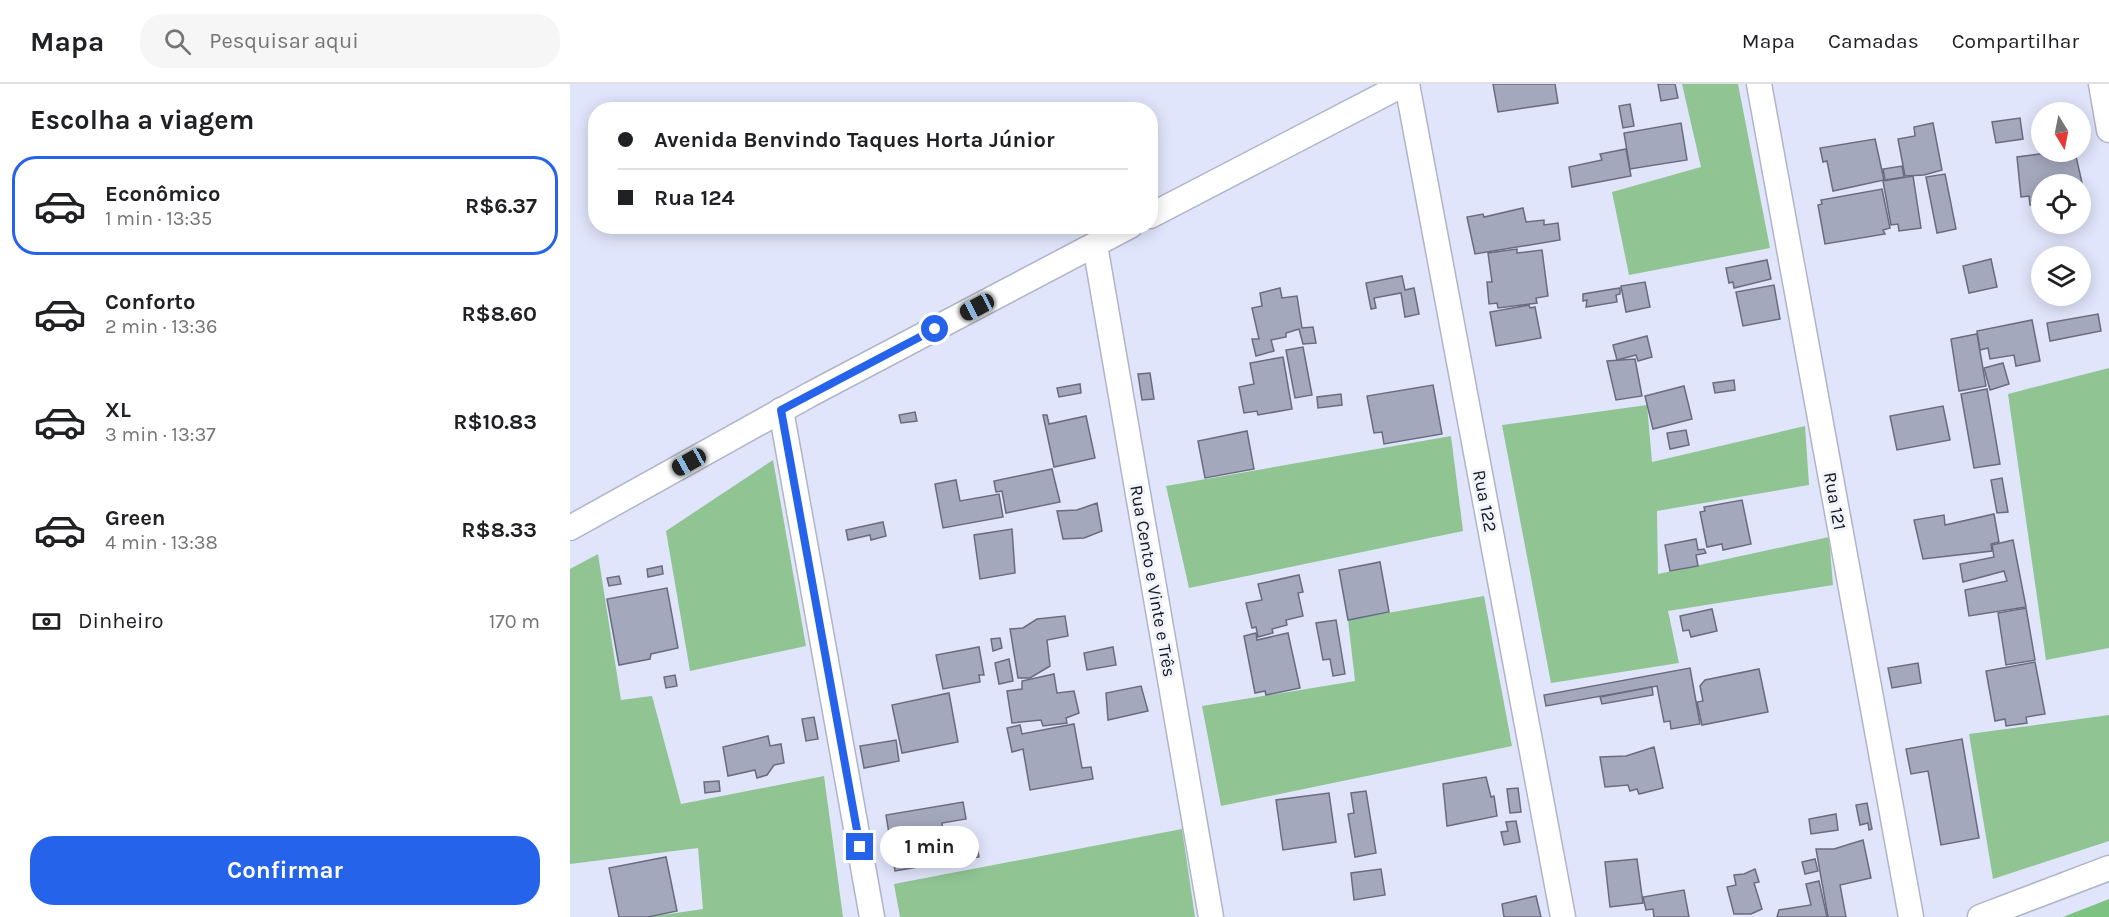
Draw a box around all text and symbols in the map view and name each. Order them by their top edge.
search box [140,14,560,68]
text: Mapa [30,25,104,58]
icon: search [161,25,194,58]
text: Pesquisar aqui [209,28,359,54]
text: Mapa [1742,29,1795,53]
text: Camadas [1828,29,1919,53]
text: Compartilhar [1952,29,2079,53]
north arrow [2031,102,2091,162]
map controls [2031,102,2091,306]
text: Escolha a viagem [30,104,254,136]
text: Avenida Benvindo Taques Horta Júnior [654,127,1055,153]
button: locate [2031,174,2091,234]
icon: car [33,179,87,233]
text: Econômico [105,181,220,207]
text: Rua 124 [654,185,735,211]
text: R$6.37 [465,193,537,219]
text: 1 min · 13:35 [105,207,212,230]
button: layers [2031,246,2091,306]
icon: car [33,287,87,341]
text: Conforto [105,289,195,315]
car [957,291,997,323]
text: R$8.60 [461,301,537,327]
text: 2 min · 13:36 [105,315,217,338]
route start [921,315,948,342]
icon: car [33,395,87,449]
text: XL [105,397,131,423]
text: R$10.83 [453,409,537,435]
text: 3 min · 13:37 [105,423,216,446]
car [669,445,709,479]
street label: Rua 122 [1468,468,1502,534]
street label: Rua 121 [1819,470,1851,532]
street label: Rua Cento e Vinte e Três [1125,483,1181,679]
icon: car [33,503,87,557]
text: Green [105,505,166,531]
text: R$8.33 [461,517,537,543]
text: 4 min · 13:38 [105,531,218,554]
icon: cash [30,605,63,638]
text: Dinheiro [78,608,163,634]
text: 170 m [489,610,540,633]
callout: 1 min [881,826,980,868]
route end [846,833,873,860]
text: 1 min [904,835,955,858]
button: Confirmar [30,836,540,905]

